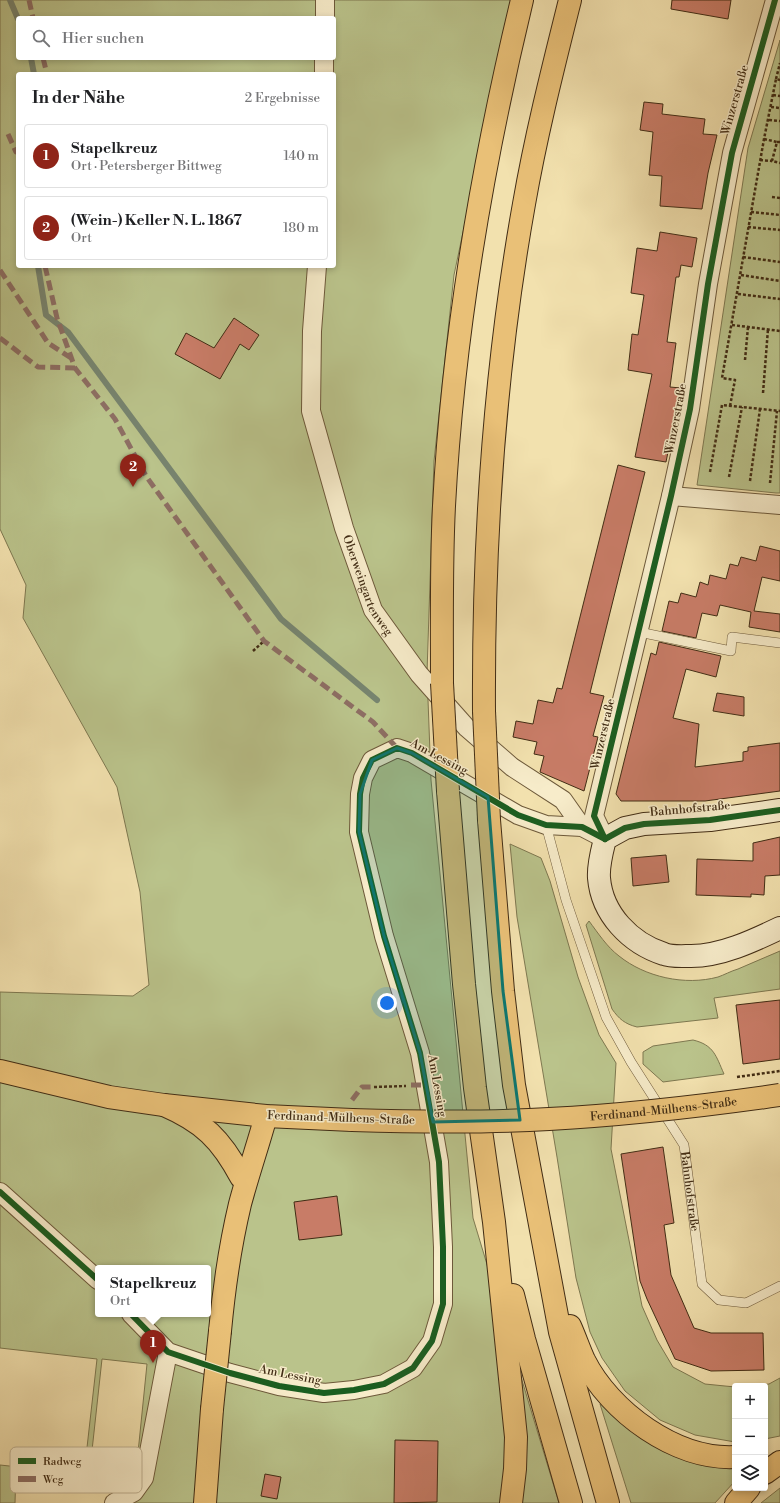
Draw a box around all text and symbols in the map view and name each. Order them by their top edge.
search box [16,16,336,60]
icon: search [30,27,52,49]
text: Hier suchen [62,29,144,48]
street label: Winzerstraße [718,63,752,138]
text: In der Nähe [32,87,125,109]
text: 2 Ergebnisse [245,90,320,106]
text: Stapelkreuz [71,139,157,158]
text: 1 [43,148,49,164]
text: 140 m [283,148,319,164]
text: Ort · Petersberger Bittweg [71,158,222,174]
text: (Wein-) Keller N. L. 1867 [71,211,242,230]
text: 2 [42,220,50,236]
text: 180 m [283,220,319,236]
text: Ort [71,230,92,246]
street label: Winzerstraße [662,382,690,457]
pin: 2 [120,454,146,487]
street label: Oberweingartenweg [340,533,397,639]
street label: Winzerstraße [587,697,618,772]
street label: Am Lessing [407,735,471,779]
street label: Bahnhofstraße [648,798,731,820]
your location [377,993,397,1013]
street label: Am Lessing [424,1053,450,1119]
street label: Ferdinand-Mülhens-Straße [589,1093,738,1124]
street label: Ferdinand-Mülhens-Straße [267,1108,415,1128]
street label: Bahnhofstraße [677,1149,703,1232]
popup [95,1265,211,1317]
text: Stapelkreuz [110,1274,196,1293]
text: Ort [110,1293,131,1309]
pin: 1 [140,1330,166,1363]
street label: Am Lessing [257,1361,323,1389]
map controls [732,1383,768,1491]
button: + [732,1383,768,1419]
button: − [732,1419,768,1455]
legend [10,1447,142,1493]
text: Radweg [43,1455,82,1469]
button: layers [732,1455,768,1491]
text: Weg [42,1473,64,1487]

